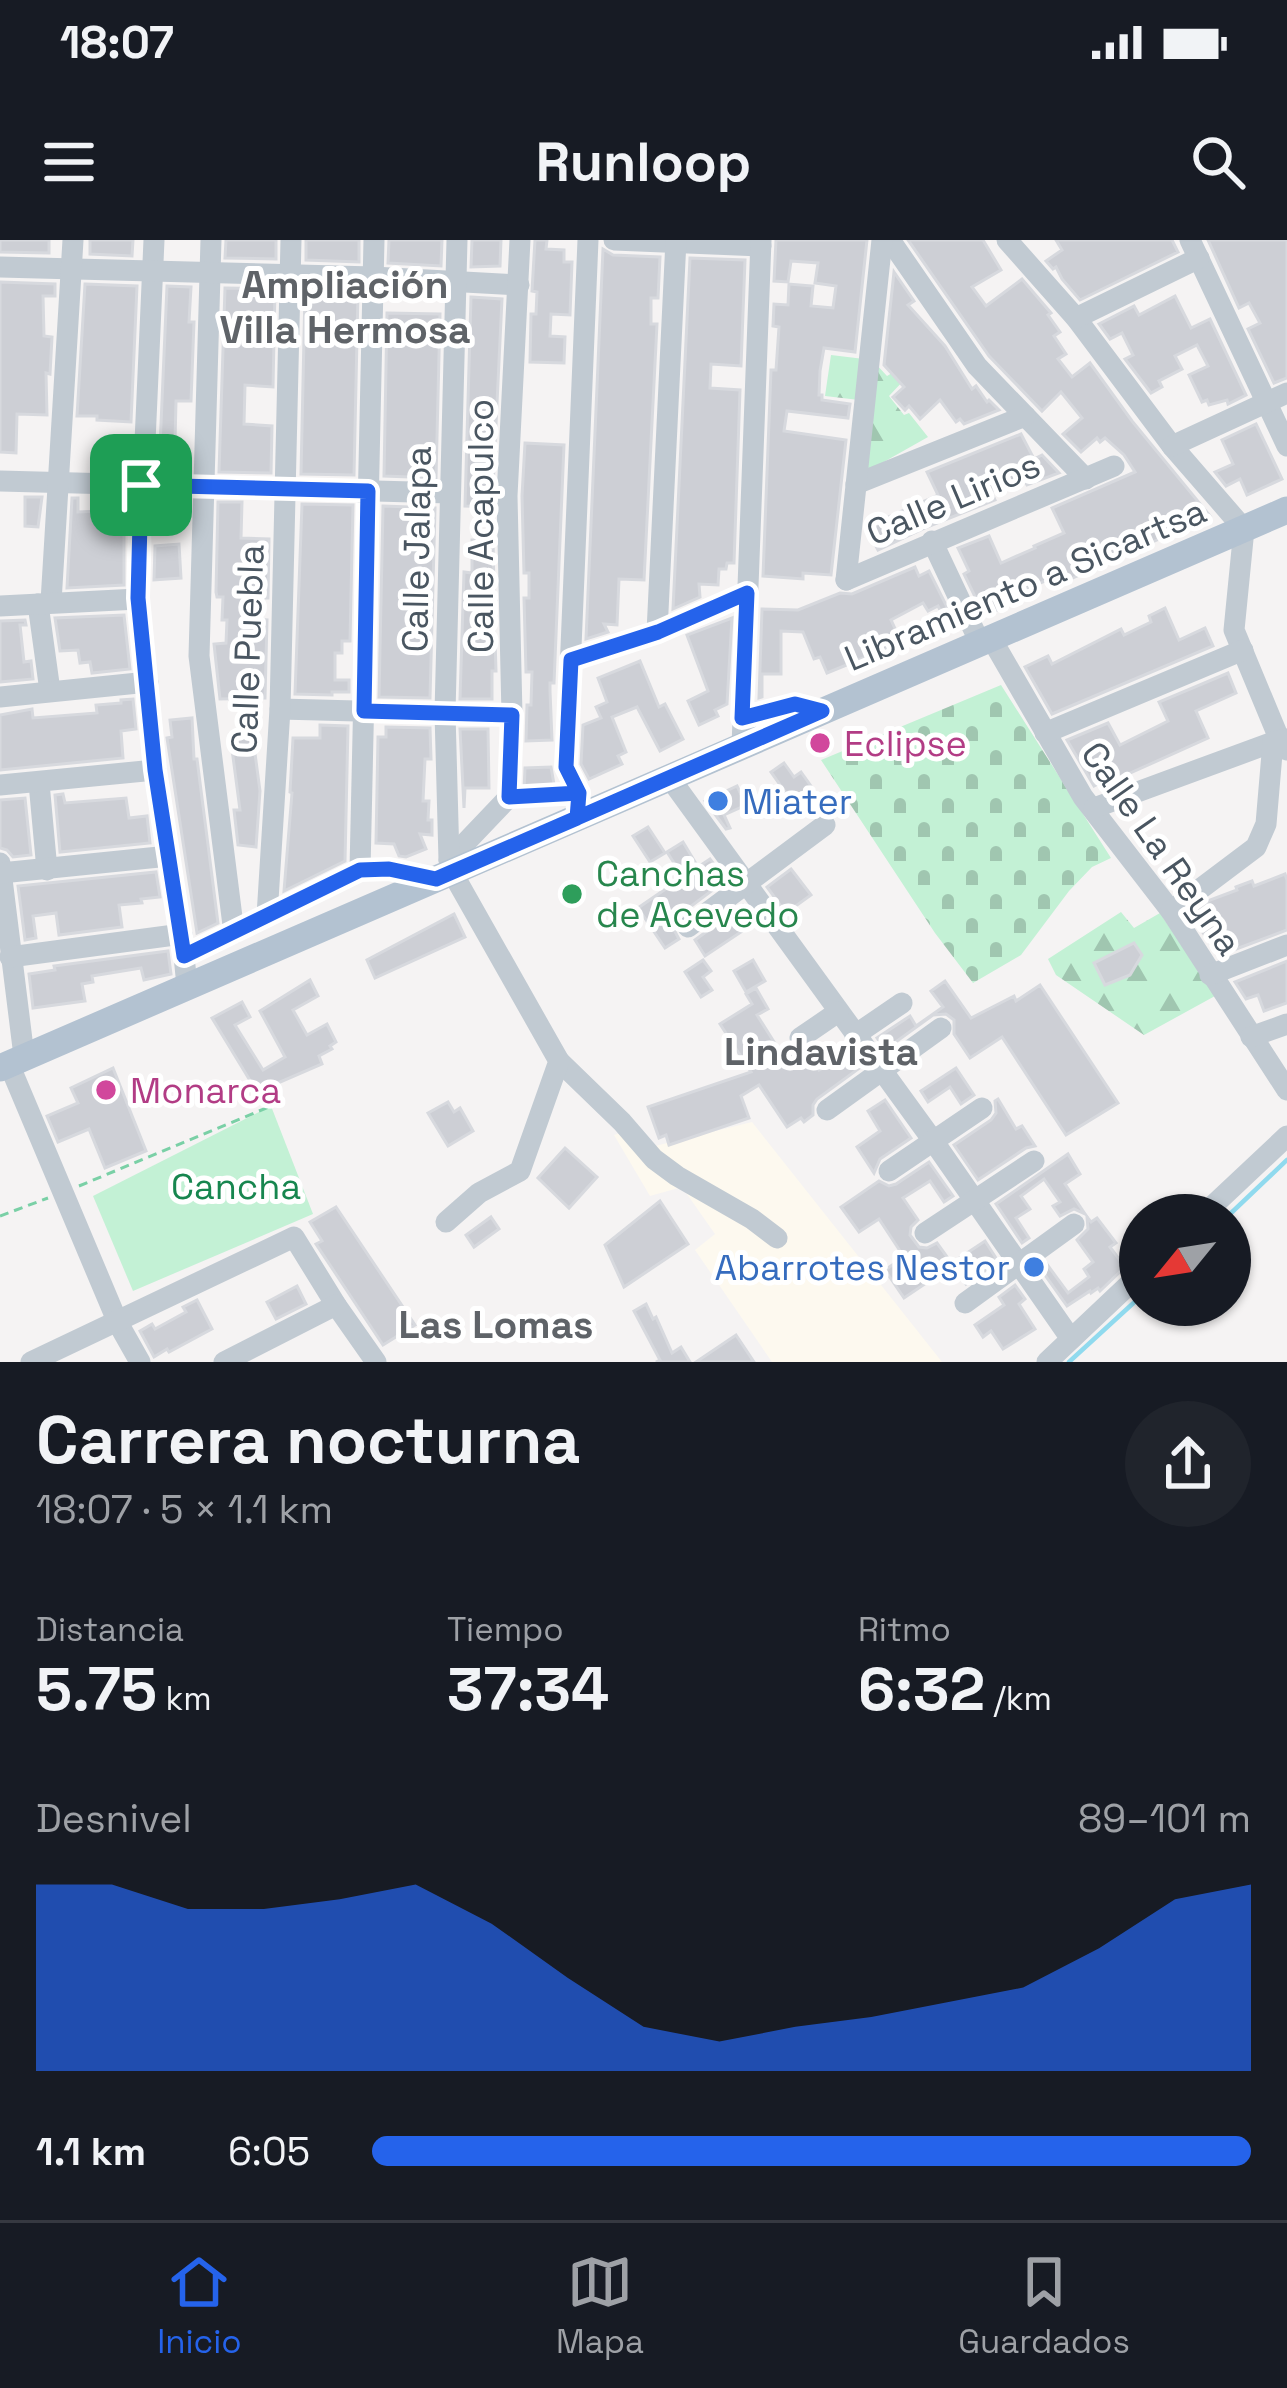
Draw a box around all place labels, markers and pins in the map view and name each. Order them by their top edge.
pin [90,434,192,536]
place label: Eclipse [844,721,967,767]
marker: Eclipse [807,730,833,756]
place label: Miater [742,779,852,825]
marker: Miater [705,788,731,814]
place label: Canchas de Acevedo [596,851,799,938]
marker: Canchas de Acevedo [559,881,585,907]
place label: Monarca [130,1068,281,1114]
marker: Monarca [93,1077,119,1103]
place label: Abarrotes Nestor [714,1245,1010,1291]
marker: Abarrotes Nestor [1021,1254,1047,1280]

